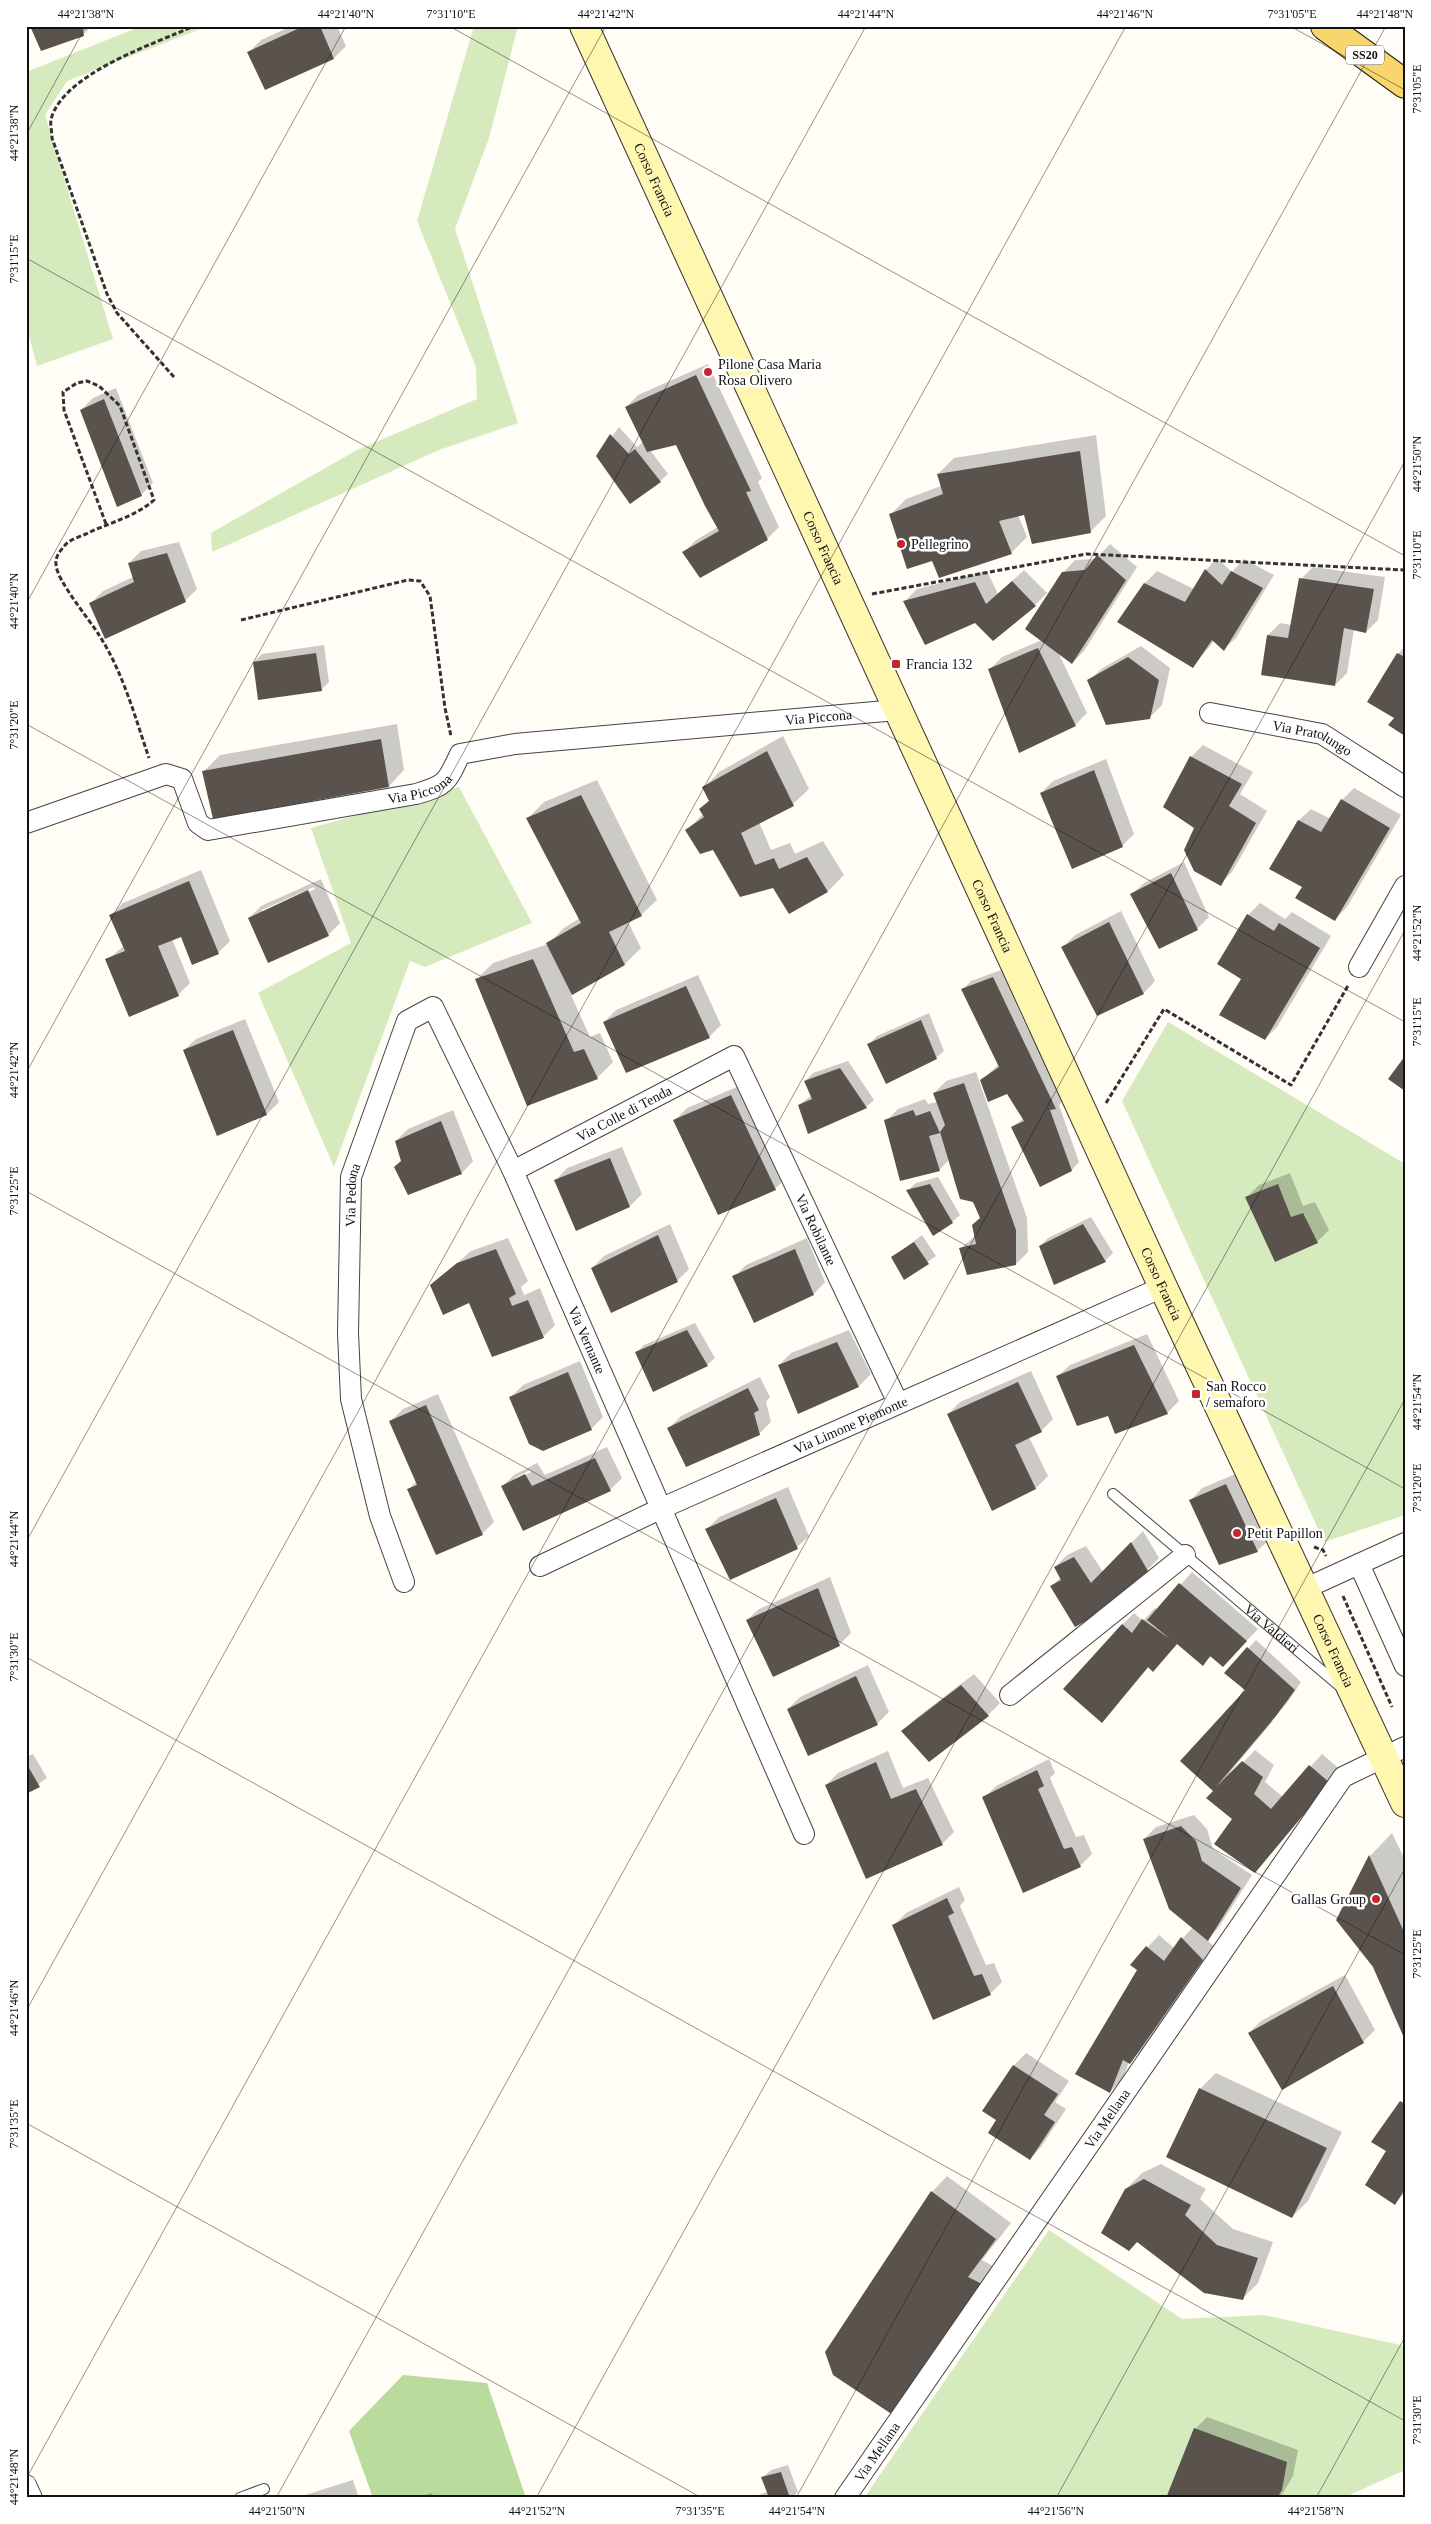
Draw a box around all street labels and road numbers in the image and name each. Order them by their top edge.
road number: SS20 [1346,46,1384,64]
street label: Corso Francia [631,141,678,220]
street label: Corso Francia [800,509,847,588]
street label: Via Piccona [784,707,854,728]
street label: Via Pratolungo [1271,718,1355,759]
street label: Via Piccona [386,771,456,807]
street label: Corso Francia [969,877,1016,956]
street label: Via Colle di Tenda [574,1083,675,1145]
street label: Via Pedona [343,1161,364,1227]
street label: Via Robilante [792,1192,839,1268]
street label: Corso Francia [1138,1245,1185,1324]
street label: Via Vernante [565,1304,608,1376]
street label: Via Limone Piemonte [791,1394,910,1457]
street label: Via Valdieri [1241,1601,1302,1656]
street label: Corso Francia [1309,1612,1357,1690]
street label: Via Mellana [1082,2086,1134,2152]
street label: Via Mellana [852,2419,903,2485]

